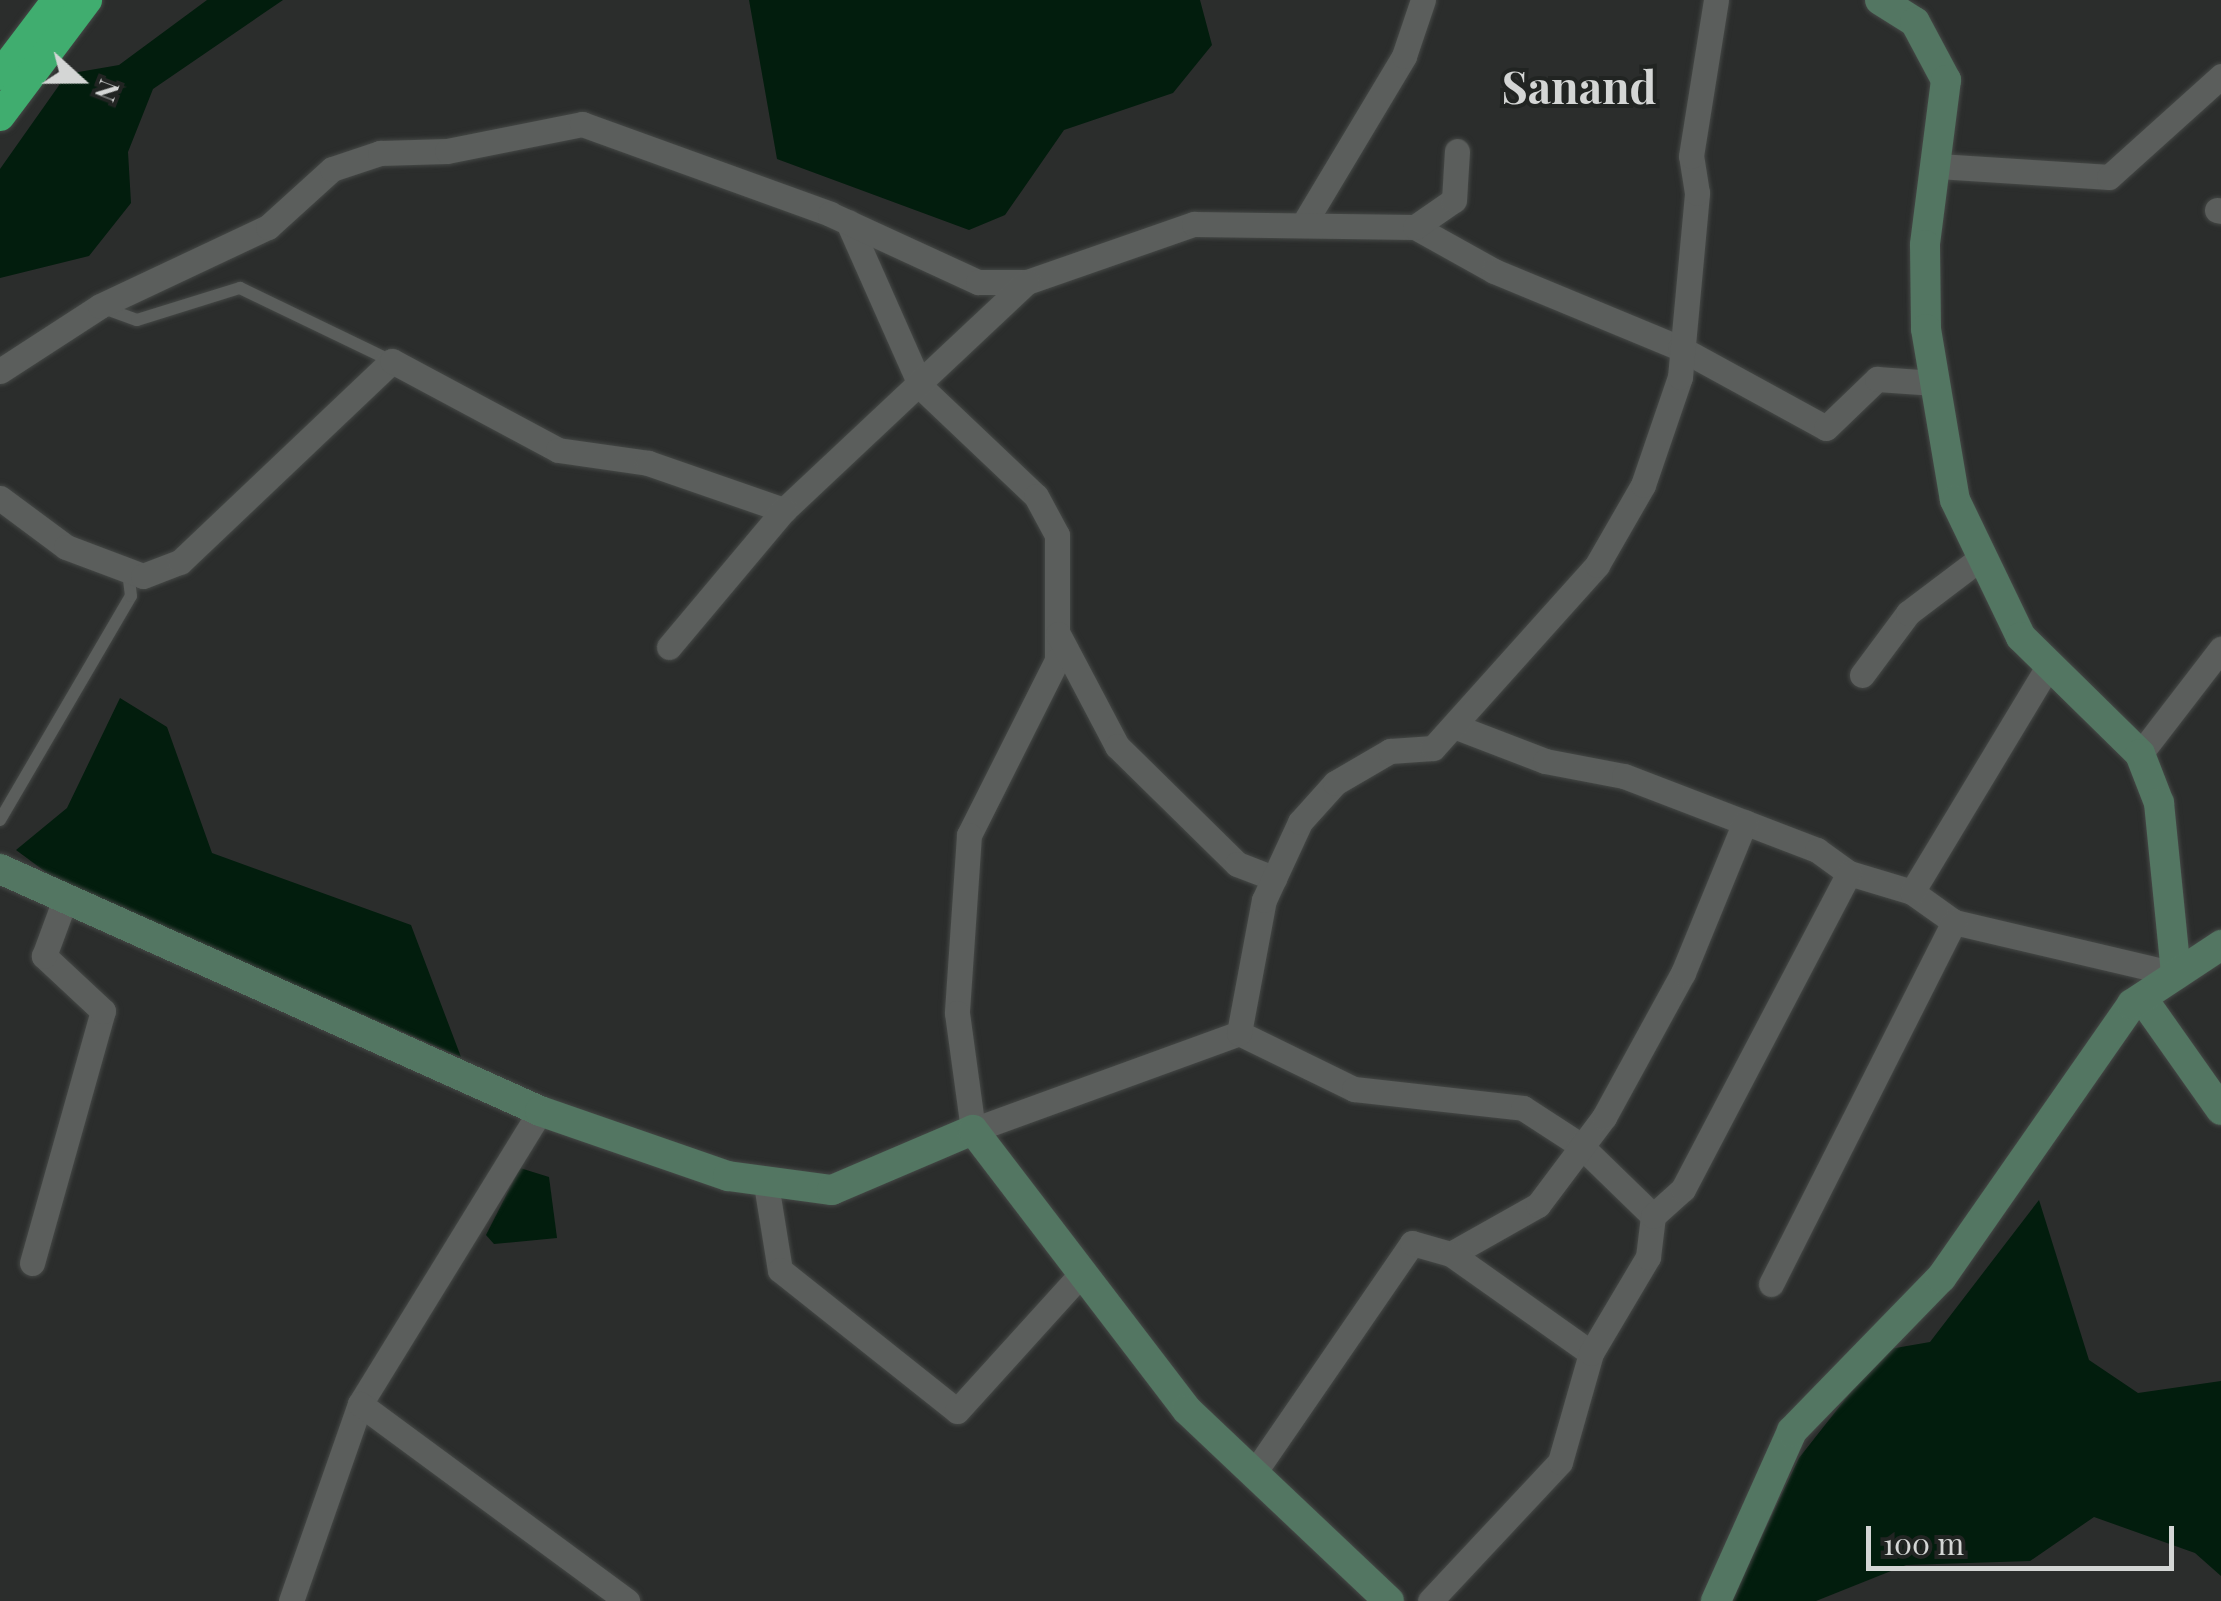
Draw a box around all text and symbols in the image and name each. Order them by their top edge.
north arrow [30,30,130,130]
district label: Sanand [1501,59,1657,113]
text: N [88,75,129,107]
scale bar [1871,1506,2178,1568]
text: 100 m [1883,1523,1964,1563]

